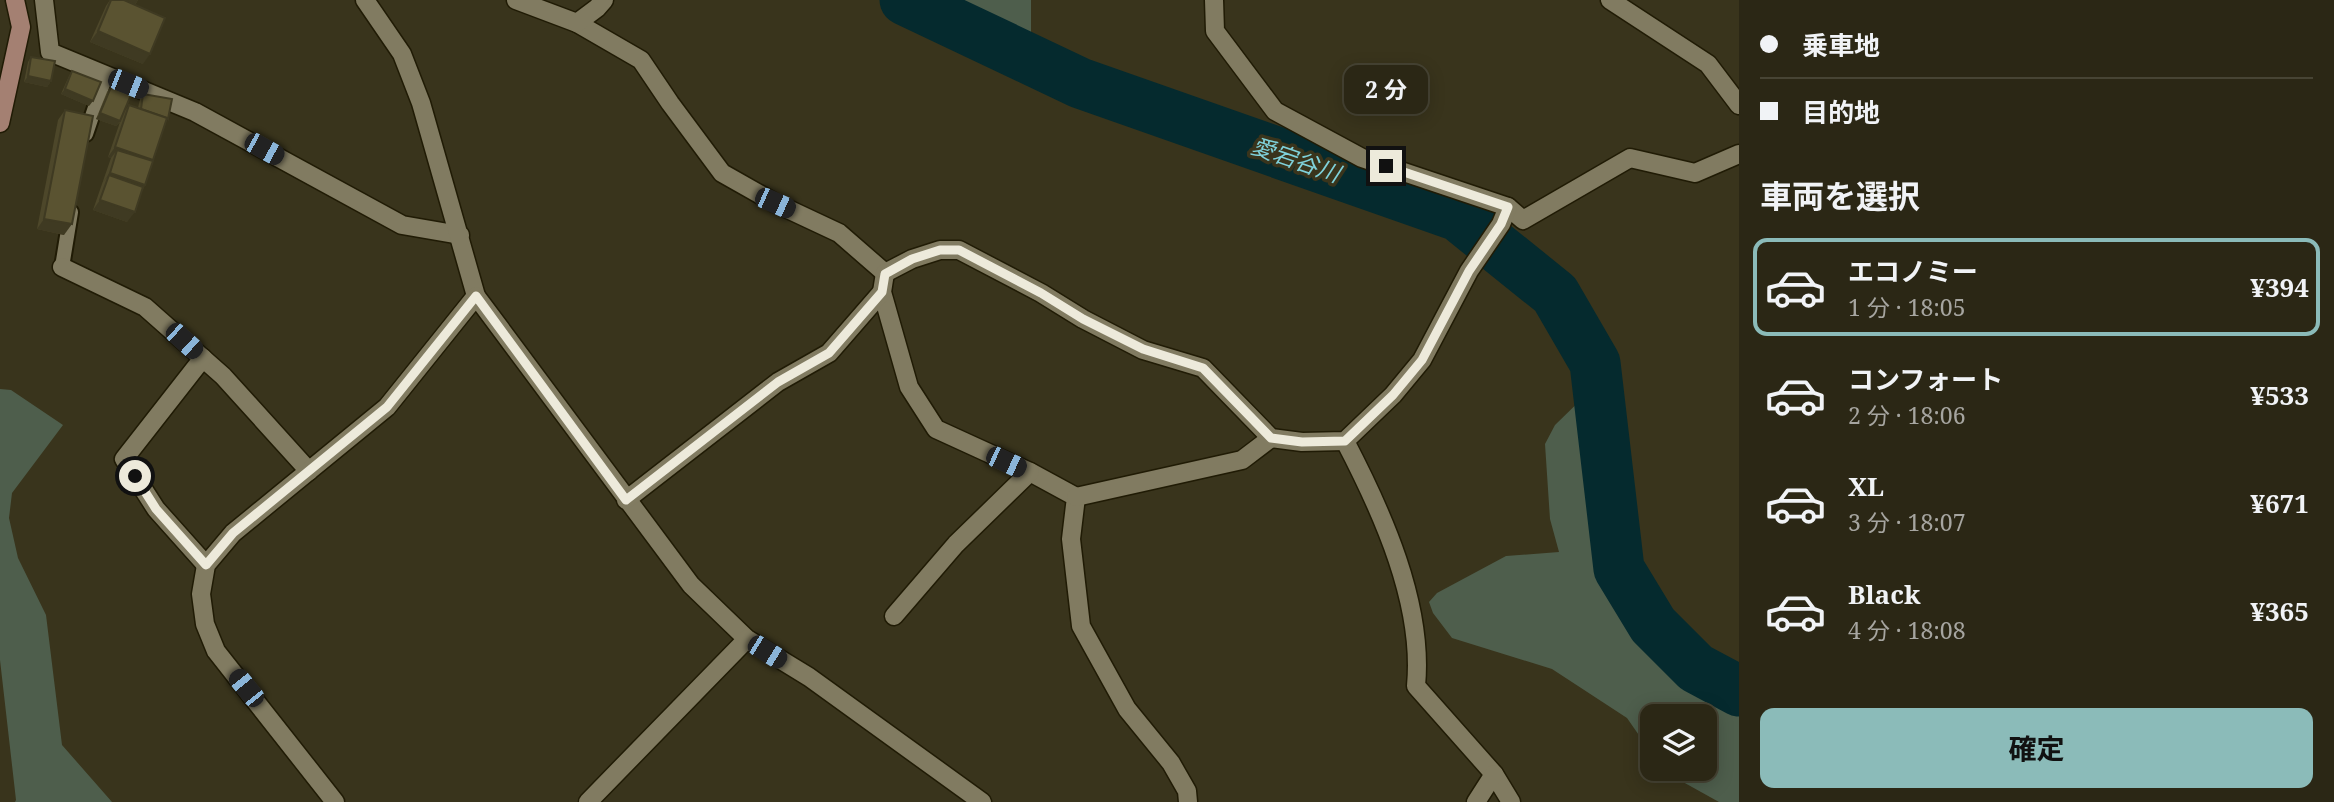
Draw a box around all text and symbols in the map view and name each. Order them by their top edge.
text: 乗車地 [1802,27,1880,63]
callout: 2 分 [1344,64,1428,114]
car [105,66,152,102]
text: 2 分 [1365,73,1407,105]
text: 目的地 [1802,94,1880,130]
water label: 愛宕谷川 [1247,129,1348,190]
car [241,130,288,168]
route end [1370,150,1402,182]
text: 車両を選択 [1760,174,1920,217]
car [752,185,799,221]
text: エコノミー [1848,253,1978,289]
icon: car [1764,256,1827,319]
text: ¥394 [2250,269,2309,305]
text: 1 分 · 18:05 [1848,291,1966,323]
car [162,319,207,363]
text: コンフォート [1848,361,2003,397]
icon: car [1764,364,1827,427]
text: ¥533 [2250,377,2309,413]
text: 2 分 · 18:06 [1848,399,1966,431]
car [983,444,1030,480]
route start [119,460,151,492]
text: XL [1848,468,1884,504]
icon: car [1764,472,1827,535]
text: ¥671 [2250,485,2309,521]
text: 3 分 · 18:07 [1848,506,1966,538]
text: Black [1848,576,1921,612]
icon: car [1764,580,1827,643]
text: ¥365 [2250,593,2309,629]
text: 4 分 · 18:08 [1848,614,1966,646]
car [744,632,791,672]
car [225,665,268,711]
map controls [1640,704,1717,781]
button: layers [1640,704,1717,781]
button: 確定 [1760,708,2313,788]

